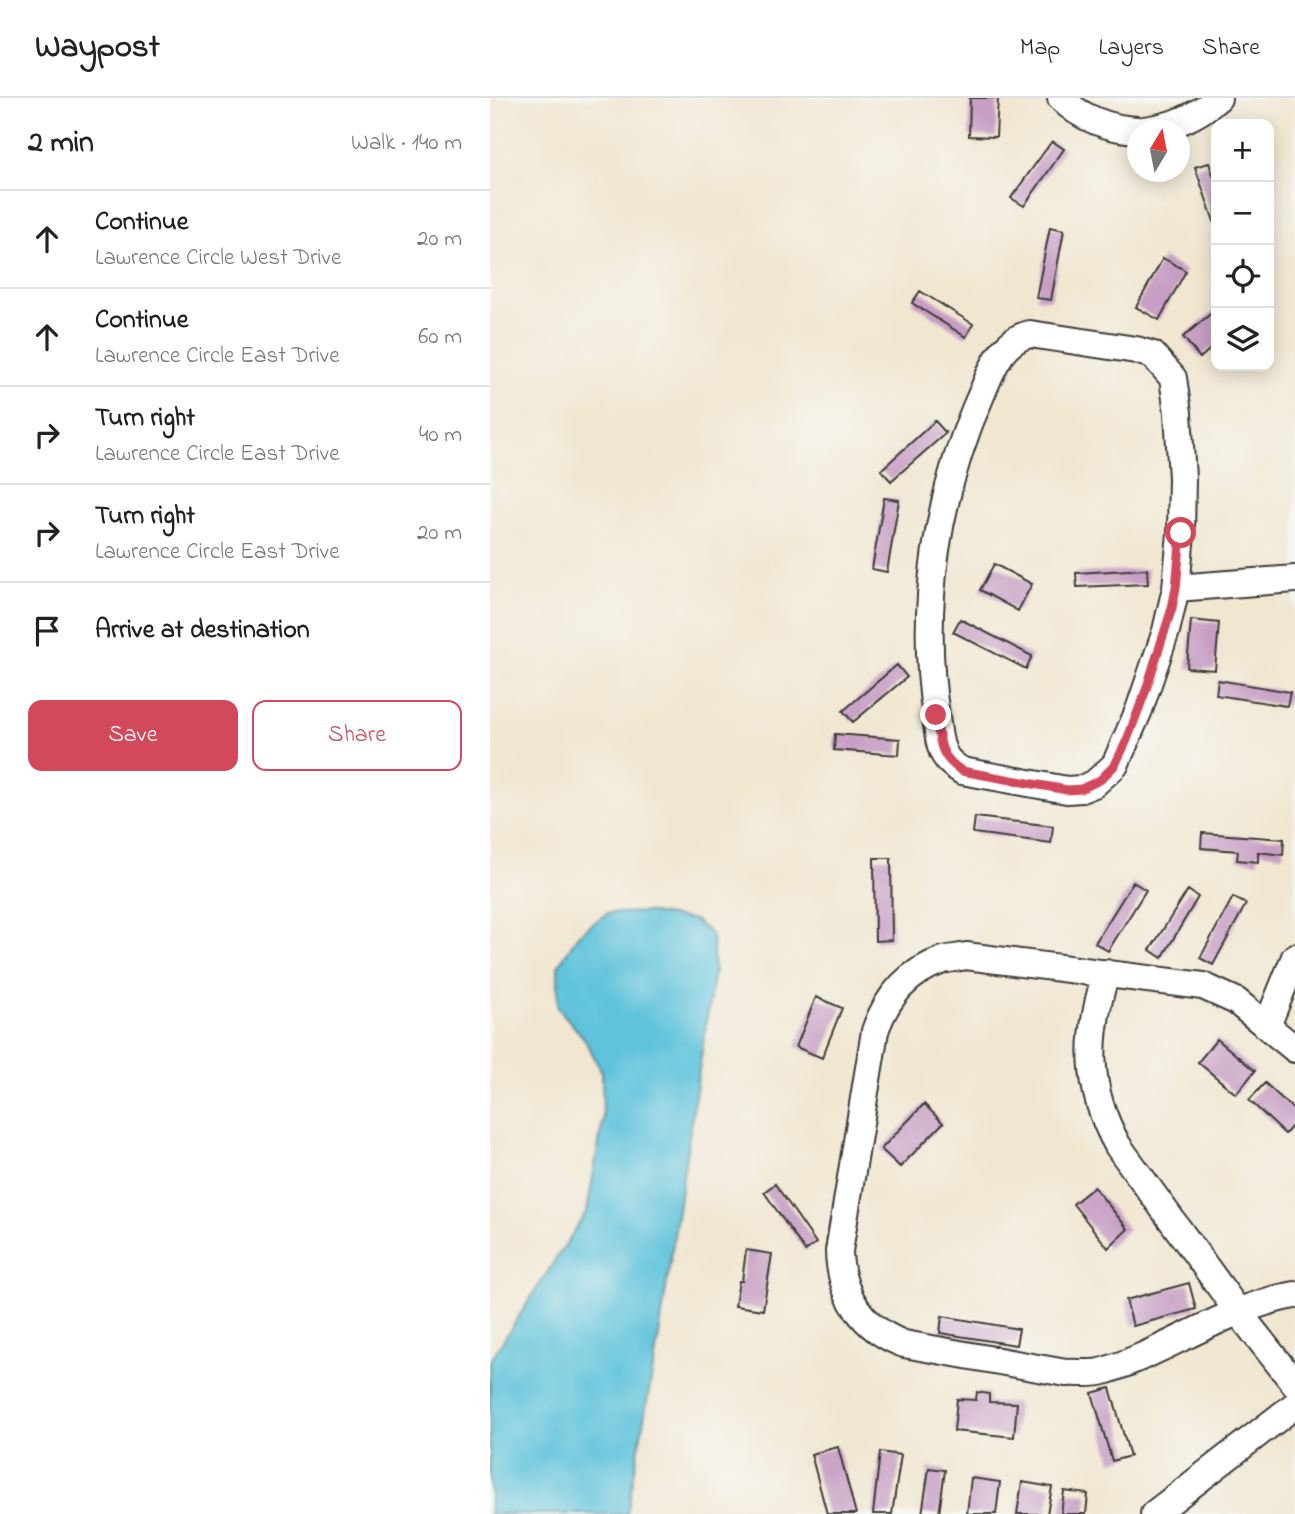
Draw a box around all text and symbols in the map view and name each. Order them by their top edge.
text: Waypost [35,24,160,72]
text: Map [1020,31,1060,66]
text: Layers [1098,31,1164,66]
text: Share [1202,31,1260,66]
north arrow [1127,119,1190,182]
map controls [1211,119,1274,371]
button: + [1211,119,1274,182]
text: 2 min [28,122,94,166]
text: Walk · 140 m [351,127,462,160]
button: − [1211,182,1274,245]
text: Continue [95,204,188,242]
icon: ahead [28,220,66,258]
text: 20 m [417,223,462,256]
text: Lawrence Circle West Drive [95,242,341,275]
button: locate [1211,245,1274,308]
text: Continue [95,302,188,340]
button: layers [1211,308,1274,371]
icon: ahead [28,318,66,356]
text: 60 m [418,321,462,354]
text: Lawrence Circle East Drive [95,340,340,373]
text: Turn right [95,400,195,438]
icon: right [28,416,66,454]
text: 40 m [419,419,462,452]
text: Lawrence Circle East Drive [95,438,340,471]
text: Turn right [95,498,195,536]
icon: right [28,514,66,552]
text: 20 m [417,517,462,550]
route start [1165,517,1196,548]
text: Lawrence Circle East Drive [95,536,340,569]
icon: arrive [28,612,66,650]
text: Arrive at destination [95,612,310,650]
route end [920,699,951,730]
button: Save [28,700,238,771]
button: Share [252,700,462,771]

